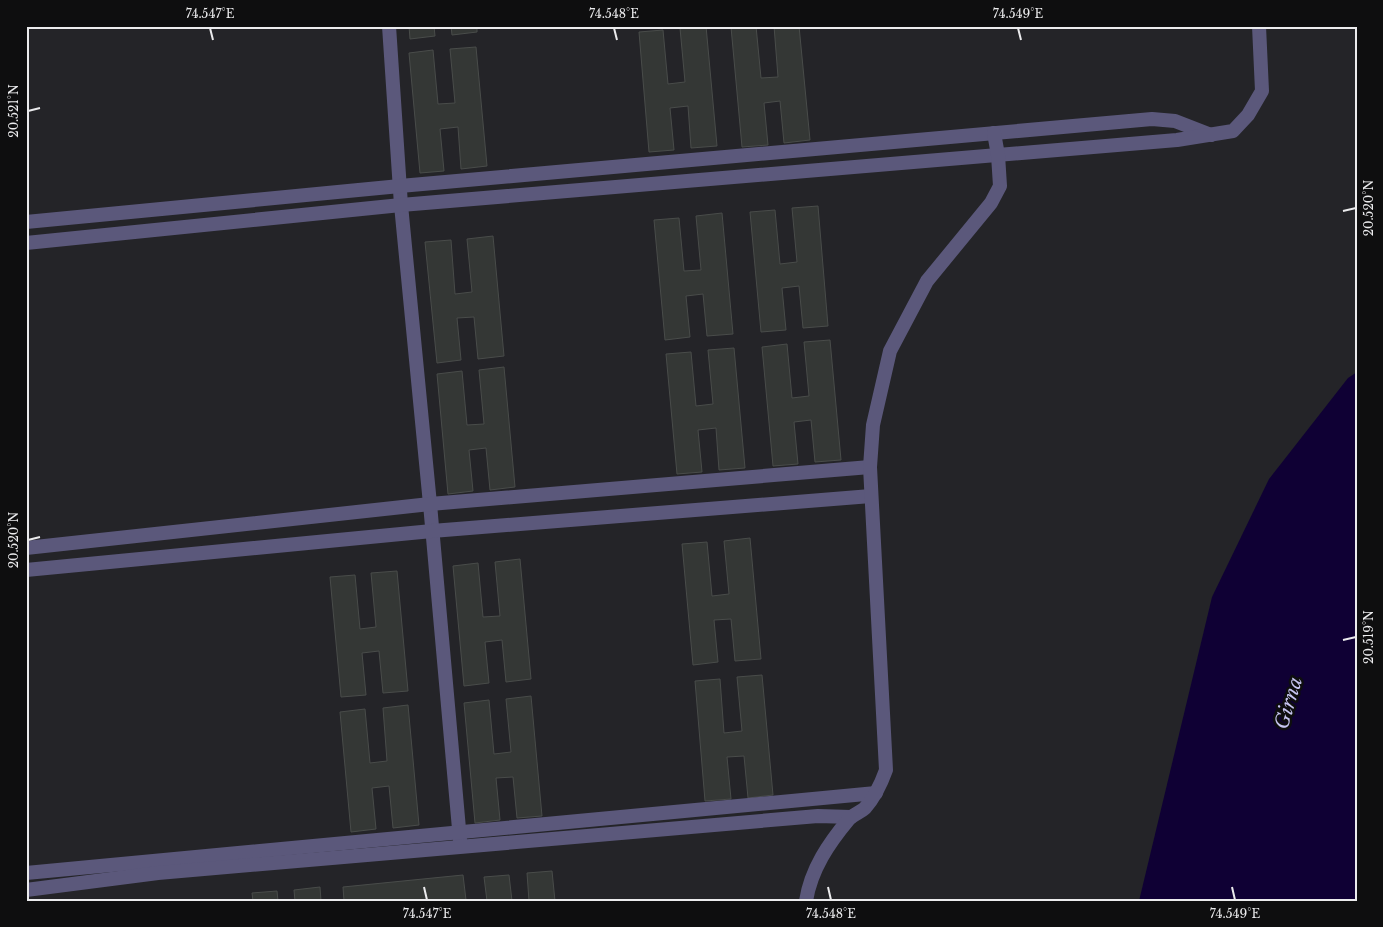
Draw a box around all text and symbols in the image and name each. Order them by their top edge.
text: 74.547°E [186,6,235,21]
text: 74.548°E [589,6,639,21]
text: 74.549°E [993,6,1043,21]
text: 20.521°N [6,84,21,138]
text: 20.520°N [1361,180,1376,236]
text: 20.520°N [6,512,21,568]
text: 20.519°N [1361,610,1376,664]
water label: Girna [1270,674,1307,732]
text: 74.547°E [403,906,452,921]
text: 74.548°E [806,906,856,921]
text: 74.549°E [1210,906,1260,921]

